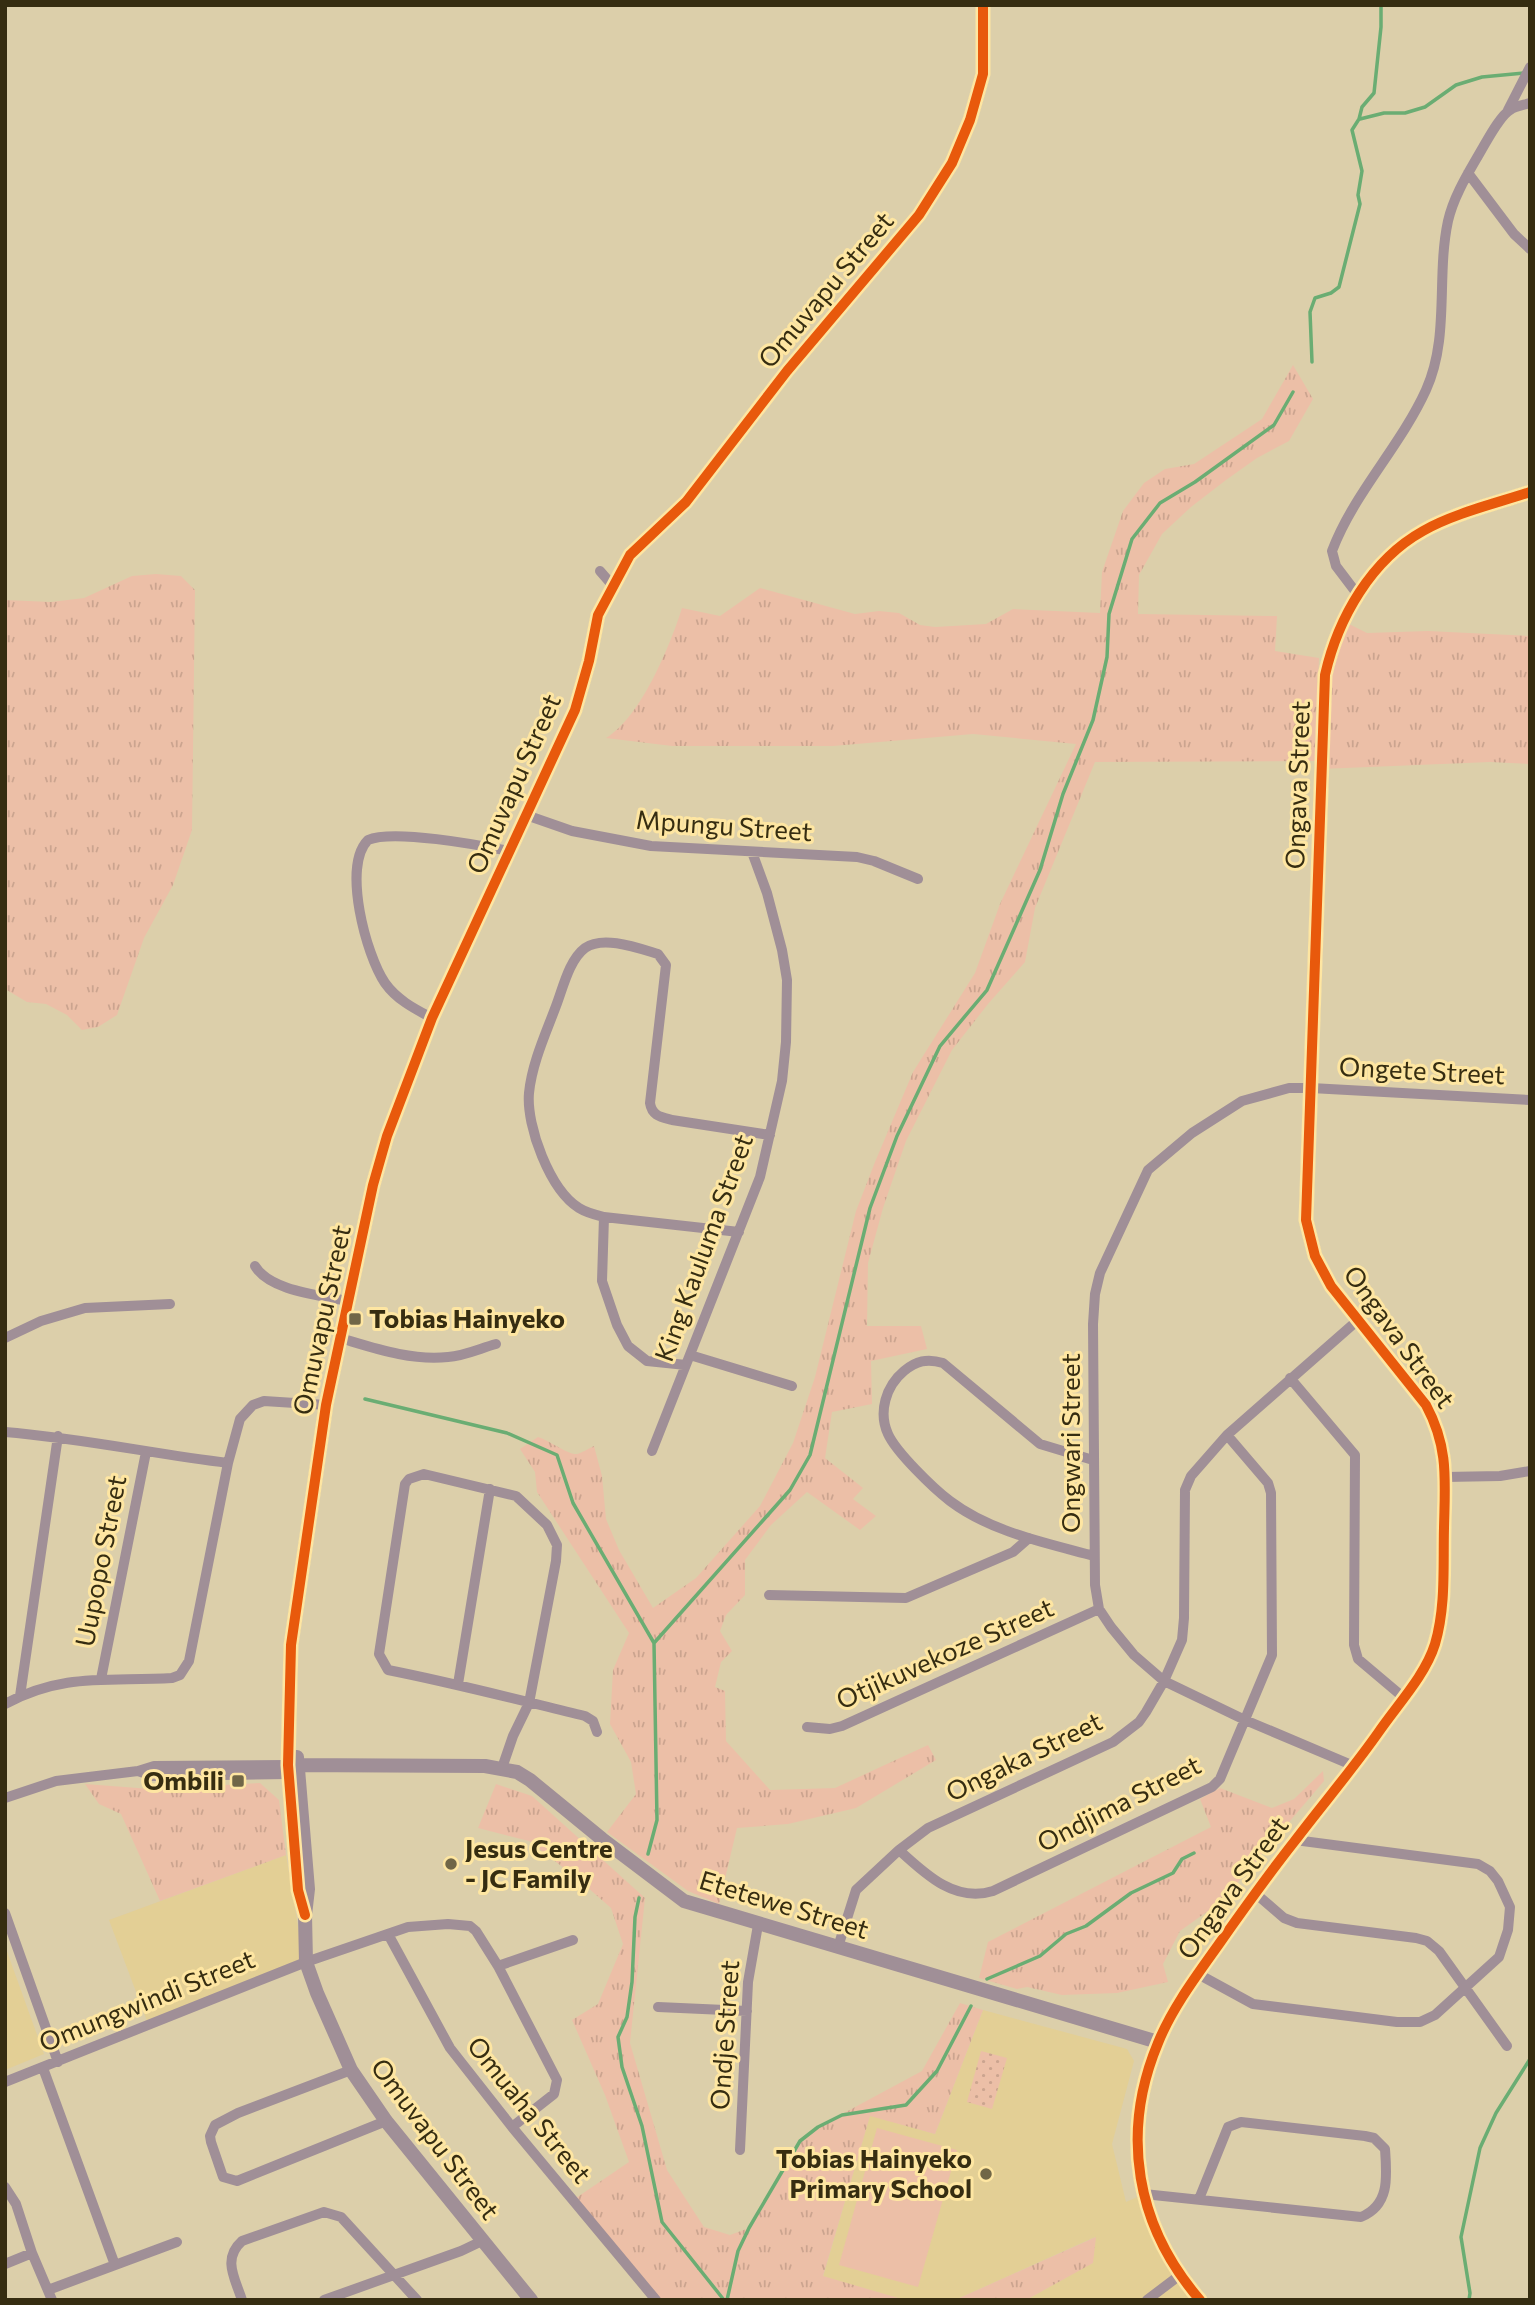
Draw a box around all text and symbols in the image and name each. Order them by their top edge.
street label: Omuvapu Street [751,205,899,373]
street label: Omuvapu Street [459,689,566,878]
street label: Ongava Street [1278,700,1315,870]
street label: Mpungu Street [635,803,813,846]
street label: Ongete Street [1338,1050,1506,1089]
street label: King Kauluma Street [647,1130,758,1365]
street label: Omuvapu Street [285,1222,356,1418]
street label: Ongava Street [1338,1259,1462,1413]
place label: Tobias Hainyeko [369,1302,565,1333]
marker: Tobias Hainyeko [347,1311,363,1327]
street label: Ongwari Street [1054,1353,1085,1533]
street label: Uupopo Street [68,1472,131,1649]
street label: Otjikuvekoze Street [831,1591,1058,1714]
street label: Ongaka Street [940,1705,1106,1807]
street label: Ondjima Street [1031,1748,1205,1857]
place label: Ombili [143,1764,224,1795]
marker: Ombili [230,1773,246,1789]
street label: Ongava Street [1170,1810,1294,1964]
place label: Jesus Centre - JC Family [465,1832,613,1893]
marker: Jesus Centre - JC Family [443,1856,459,1872]
street label: Etetewe Street [696,1863,873,1944]
street label: Omungwindi Street [34,1942,259,2057]
street label: Ondje Street [703,1959,744,2111]
street label: Omuaha Street [462,2030,599,2188]
street label: Omuvapu Street [366,2052,507,2225]
place label: Tobias Hainyeko Primary School [776,2142,972,2203]
marker: Tobias Hainyeko Primary School [978,2166,994,2182]

